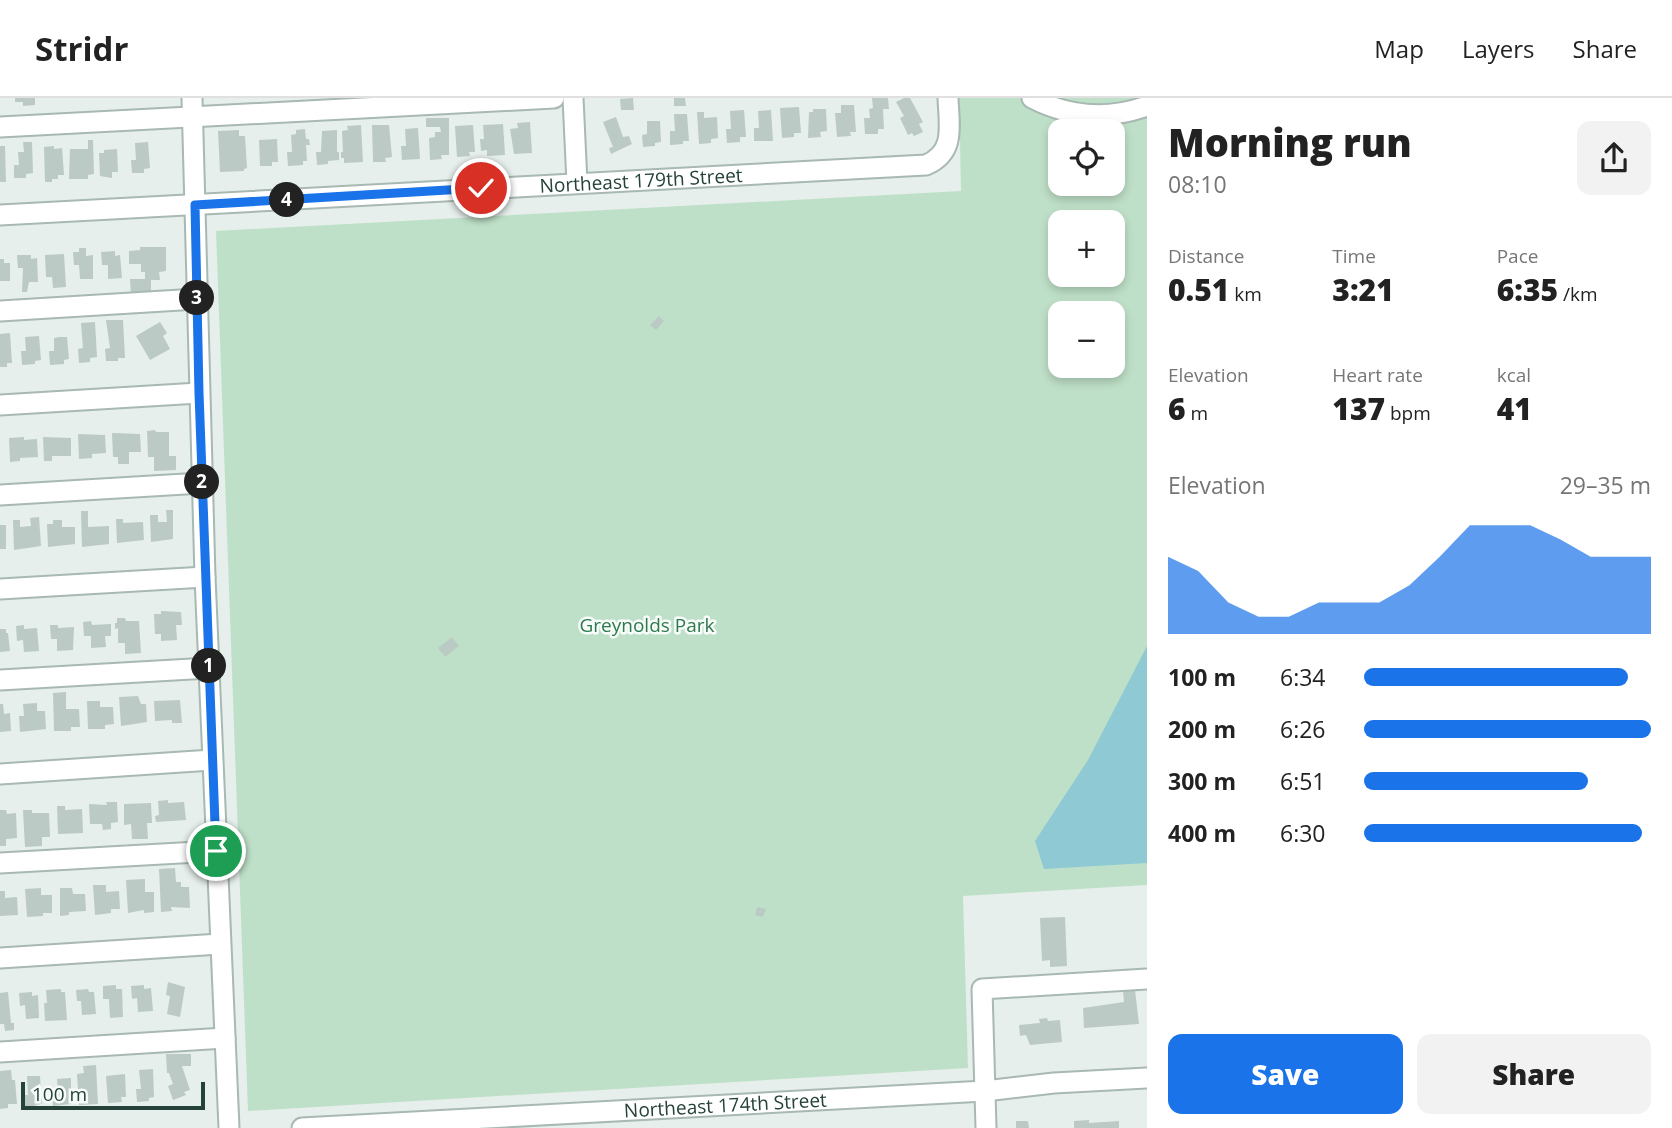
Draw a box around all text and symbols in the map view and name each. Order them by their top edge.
text: Stridr [35,26,128,71]
text: Map [1374,32,1424,65]
text: Layers [1462,32,1535,65]
text: Share [1573,32,1637,65]
text: Morning run [1168,116,1412,168]
map controls [1048,119,1125,378]
button: locate [1048,119,1125,196]
button: share [1577,121,1651,195]
pin [451,158,511,218]
street label: Northeast 179th Street [539,162,743,199]
text: 08:10 [1168,168,1227,200]
icon: check [462,169,500,207]
pin: 4 [270,182,304,217]
text: 4 [281,186,292,212]
button: + [1048,210,1125,287]
text: Distance [1168,243,1244,269]
text: Time [1332,243,1376,269]
text: Pace [1497,243,1538,269]
text: 0.51 [1168,269,1229,310]
text: 3:21 [1332,269,1394,310]
text: 6:35 [1497,269,1558,310]
pin: 3 [180,280,214,316]
text: km [1229,281,1262,307]
text: /km [1558,281,1598,307]
text: 3 [191,284,202,310]
button: − [1048,301,1125,378]
text: Elevation [1168,362,1249,388]
text: Heart rate [1332,362,1423,388]
text: kcal [1497,362,1531,388]
text: 6 [1168,388,1186,429]
text: 137 [1332,388,1385,429]
text: 41 [1497,388,1532,429]
text: m [1186,400,1208,426]
text: bpm [1385,400,1431,426]
pin: 2 [184,464,220,500]
text: 2 [196,468,207,494]
text: Elevation [1168,469,1266,501]
text: 29–35 m [1560,469,1651,501]
park label: Greynolds Park [580,612,715,638]
pin: 1 [192,648,227,684]
text: 1 [203,652,214,678]
text: 100 m [1168,661,1236,693]
text: 6:34 [1280,661,1326,693]
text: 200 m [1168,713,1236,745]
text: 6:26 [1280,713,1326,745]
text: 300 m [1168,765,1236,797]
text: 6:51 [1280,765,1326,797]
text: 400 m [1168,817,1236,849]
text: 6:30 [1280,817,1326,849]
pin [186,821,246,881]
icon: arrive [197,832,235,870]
button: Save [1168,1034,1403,1114]
button: Share [1417,1034,1651,1114]
scale bar [21,1079,205,1111]
text: 100 m [32,1081,87,1107]
street label: Northeast 174th Street [623,1087,828,1124]

